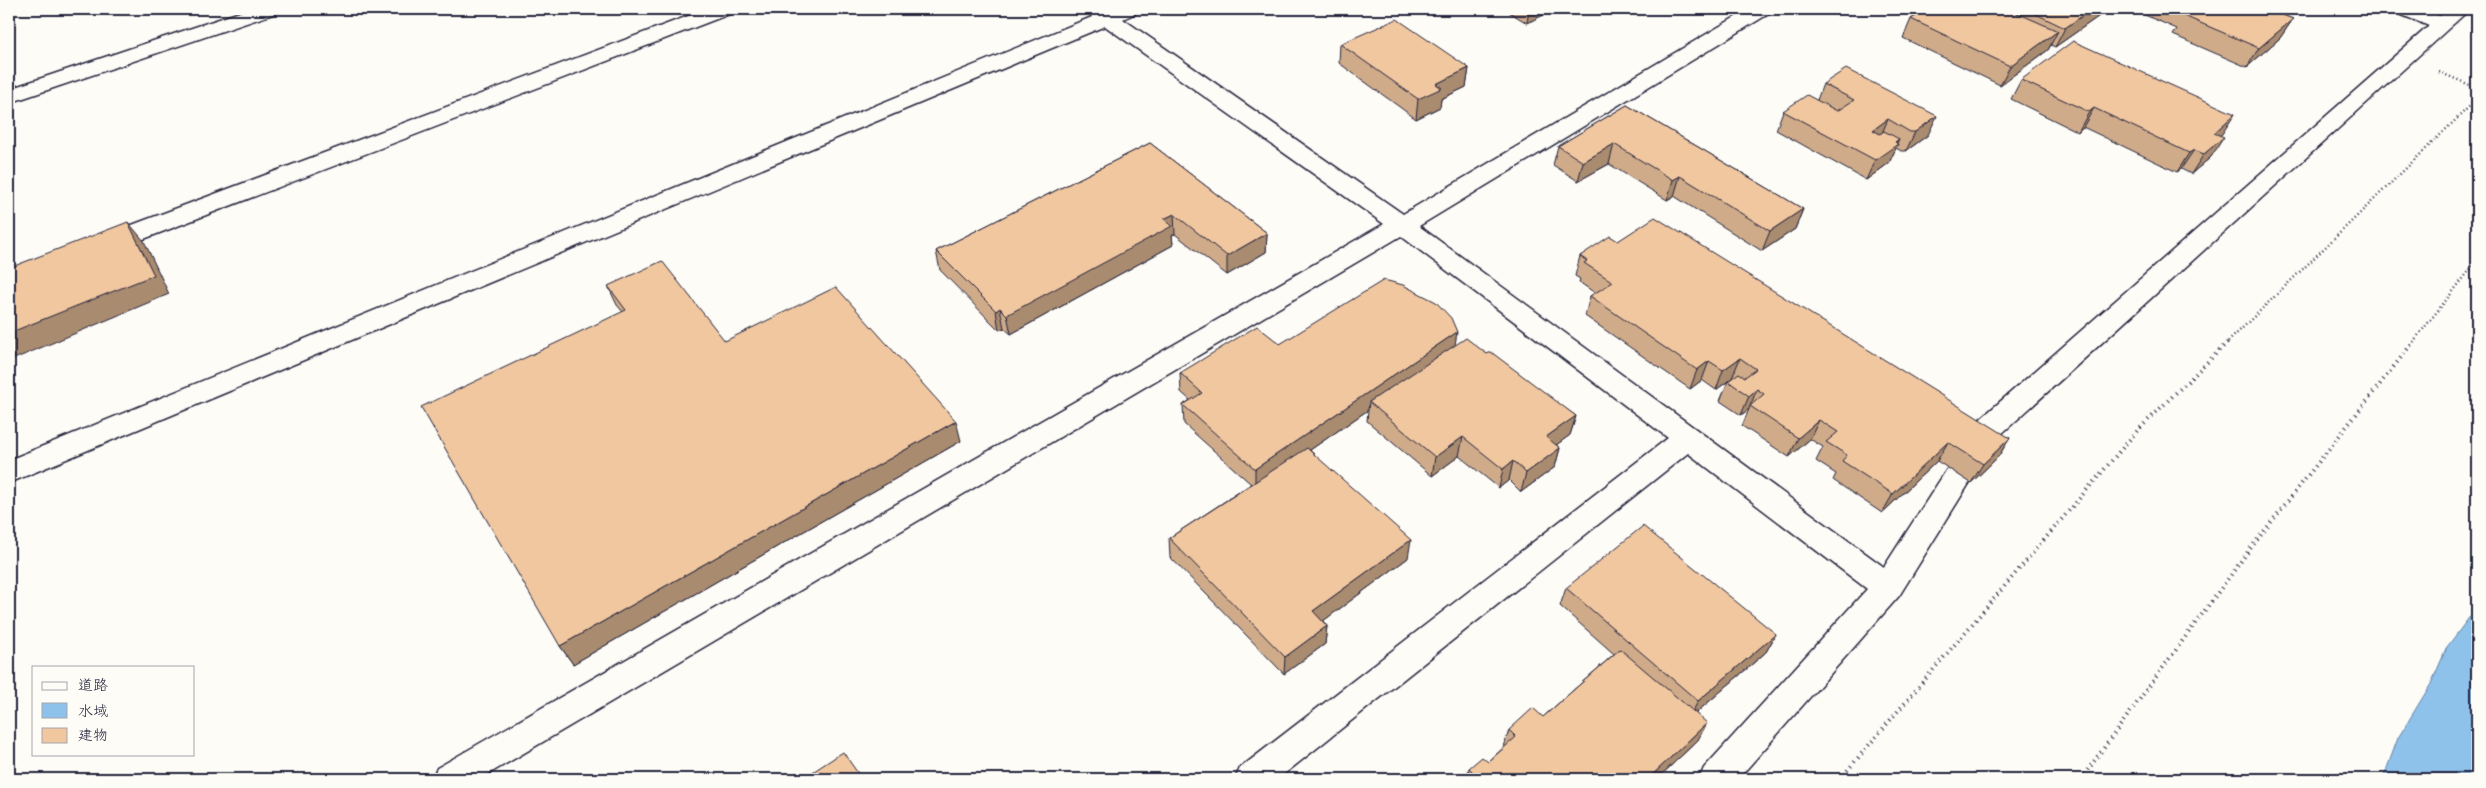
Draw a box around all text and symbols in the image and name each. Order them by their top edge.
legend [32,666,195,756]
text: 道路 [78,675,108,695]
text: 水域 [78,701,108,721]
text: 建物 [78,725,108,745]

